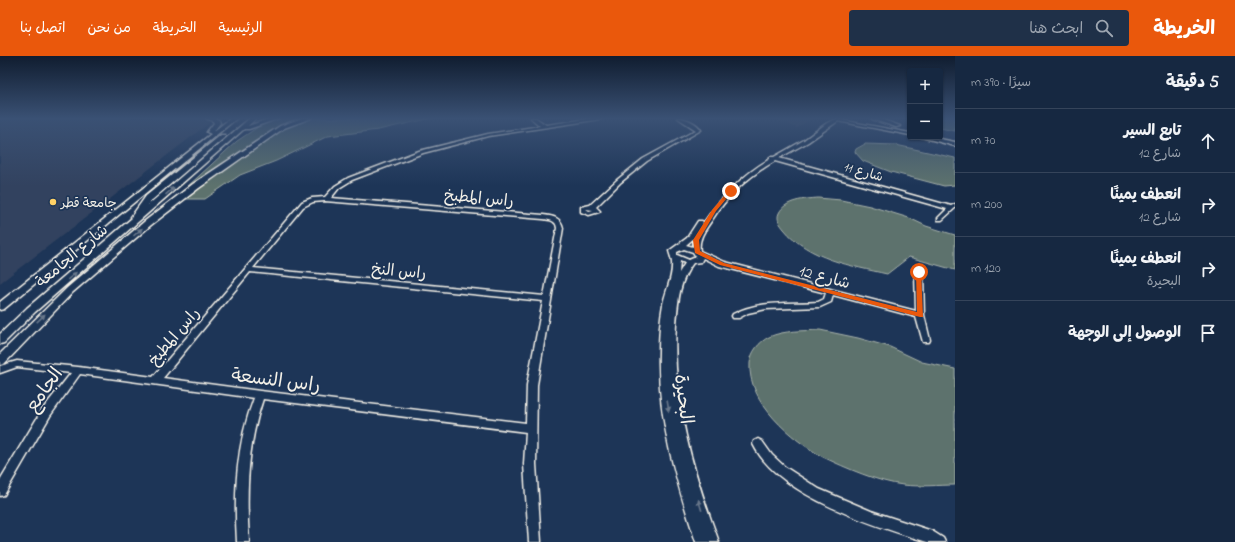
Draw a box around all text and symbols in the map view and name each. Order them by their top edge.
search box [849,10,1129,46]
text: الخريطة [1153,16,1215,43]
icon: search [1093,17,1115,39]
text: اتصل بنا [20,18,65,39]
text: من نحن [87,18,131,39]
text: الخريطة [153,18,197,39]
text: الرئيسية [219,18,263,39]
text: ابحث هنا [1029,18,1083,40]
map controls [907,68,943,140]
button: + [907,68,943,104]
text: 5 دقيقة [1166,70,1219,95]
text: سيرًا · 390 m [971,73,1031,92]
button: − [907,104,943,140]
text: تابع السير [1124,120,1181,142]
icon: ahead [1197,130,1219,152]
text: 70 m [971,131,995,150]
text: شارع 12 [1139,144,1181,163]
street label: شارع 11 [842,158,885,187]
route end [722,182,740,200]
street label: راس المطبخ [443,184,515,214]
text: انعطف يمينًا [1110,184,1181,206]
one-way arrow [165,186,176,195]
place label: جامعة قطر [60,194,117,213]
icon: right [1197,194,1219,216]
text: 200 m [971,195,1002,214]
marker: جامعة قطر [48,197,58,207]
text: شارع 12 [1139,208,1181,227]
street label: شارع الجامعة [31,219,114,294]
one-way arrow [133,227,143,236]
text: انعطف يمينًا [1110,248,1181,270]
street label: راس النخ [370,258,427,286]
icon: right [1197,258,1219,280]
text: 120 m [971,259,1001,278]
street label: شارع 12 [796,260,853,296]
route start [910,263,928,281]
one-way arrow [66,271,77,280]
text: البحيرة [1147,272,1181,291]
street label: راس المطبخ [143,303,206,372]
one-way arrow [36,313,46,323]
text: الوصول إلى الوجهة [1068,322,1181,344]
icon: arrive [1197,322,1219,344]
street label: الجامع [19,362,71,419]
street label: راس النسعة [230,363,322,400]
street label: البحيرة [666,373,699,426]
one-way arrow [665,400,671,413]
one-way arrow [697,499,703,511]

